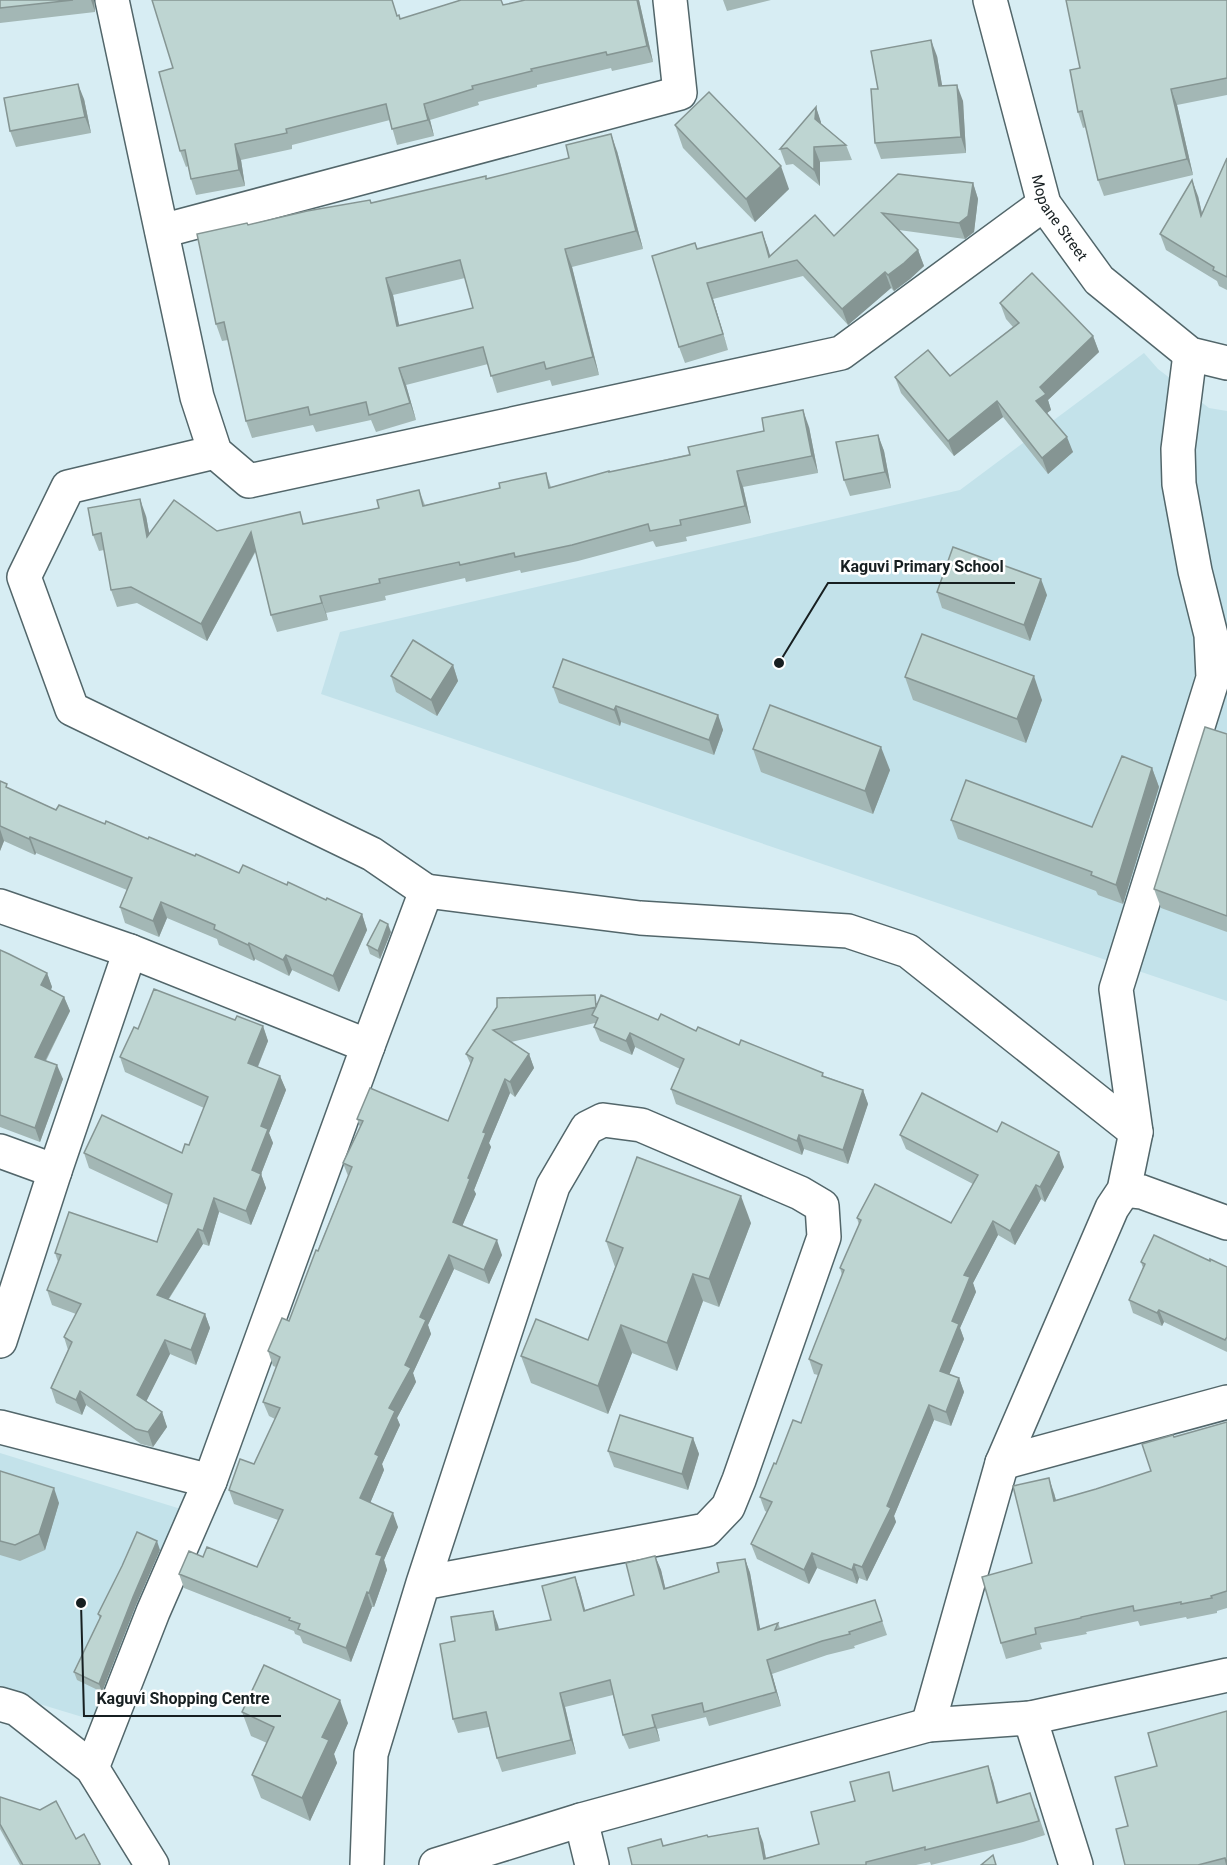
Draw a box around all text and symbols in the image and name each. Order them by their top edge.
street label: Mopane Street [1028,173,1091,264]
callout: Kaguvi Primary School [828,549,1015,583]
text: Kaguvi Primary School [840,557,1004,576]
callout: Kaguvi Shopping Centre [84,1682,281,1716]
text: Kaguvi Shopping Centre [96,1689,270,1708]

